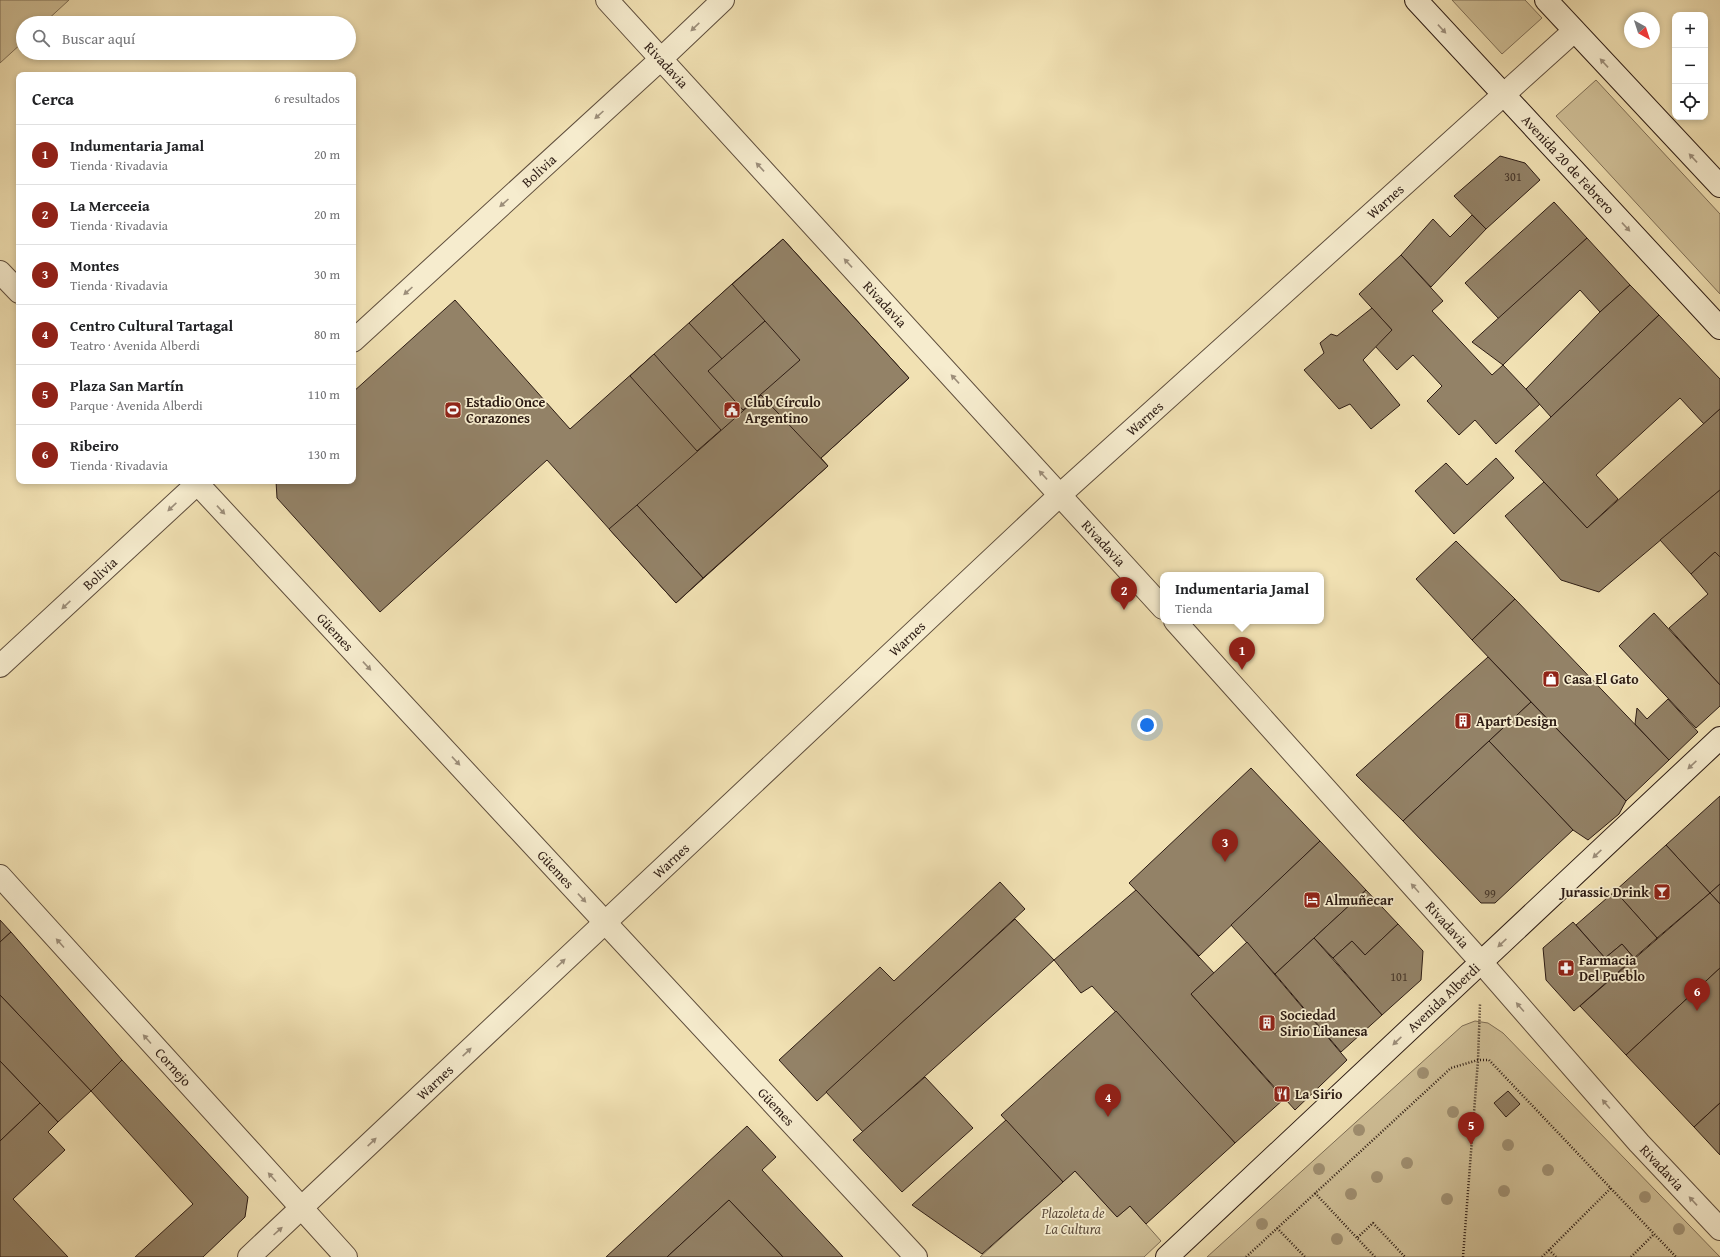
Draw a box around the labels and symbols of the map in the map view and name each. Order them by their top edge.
north arrow [1624,12,1660,48]
one-way arrow [690,22,700,32]
one-way arrow [1437,24,1447,34]
street label: Rivadavia [640,37,693,93]
one-way arrow [1599,58,1609,68]
street label: Avenida 20 de Febrero [1517,110,1619,218]
one-way arrow [594,111,605,120]
street label: Bolivia [517,150,561,192]
one-way arrow [1688,153,1698,163]
one-way arrow [756,162,765,172]
house number: 301 [1504,168,1522,185]
street label: Warnes [1362,179,1408,223]
one-way arrow [499,198,508,207]
one-way arrow [1621,222,1630,232]
one-way arrow [844,258,853,268]
street label: Rivadavia [859,276,912,332]
one-way arrow [403,286,413,296]
one-way arrow [950,374,960,384]
place label: Estadio Once Corazones [466,392,545,428]
place label: Club Círculo Argentino [745,392,821,428]
street label: Warnes [1122,396,1168,441]
sports icon: Estadio Once Corazones [443,400,463,420]
public building icon: Club Círculo Argentino [722,400,742,420]
one-way arrow [1038,470,1048,480]
one-way arrow [166,503,177,512]
one-way arrow [216,505,225,514]
street label: Rivadavia [1077,515,1130,571]
street label: Bolivia [78,552,122,595]
pin: 2 [1111,577,1137,610]
one-way arrow [61,600,71,610]
street label: Güemes [312,608,358,656]
street label: Warnes [884,616,930,661]
pin: 1 [1229,637,1255,670]
one-way arrow [362,661,372,671]
shop icon: Casa El Gato [1541,669,1561,689]
place label: Casa El Gato [1564,669,1639,689]
building icon: Apart Design [1453,711,1473,731]
place label: Apart Design [1476,711,1558,731]
your location [1137,715,1157,735]
one-way arrow [451,756,460,767]
one-way arrow [1687,760,1696,769]
pin: 3 [1212,829,1238,862]
street label: Warnes [648,838,694,883]
street label: Güemes [533,846,579,893]
one-way arrow [1592,849,1602,859]
place label: Jurassic Drink [1559,882,1650,902]
bar icon: Jurassic Drink [1652,882,1672,902]
one-way arrow [1411,883,1420,894]
house number: 99 [1484,885,1496,902]
hotel icon: Almuñecar [1302,890,1322,910]
place label: Almuñecar [1325,890,1394,910]
one-way arrow [578,892,587,903]
street label: Rivadavia [1421,897,1474,953]
one-way arrow [55,938,65,948]
one-way arrow [1497,938,1507,948]
place label: Farmacia Del Pueblo [1579,950,1645,986]
one-way arrow [556,958,566,968]
street label: Avenida Alberdi [1402,958,1484,1037]
pharmacy icon: Farmacia Del Pueblo [1556,958,1576,978]
house number: 101 [1390,968,1408,985]
pin: 6 [1684,978,1710,1011]
one-way arrow [1516,1001,1525,1012]
place label: Sociedad Sirio Libanesa [1280,1005,1369,1041]
building icon: Sociedad Sirio Libanesa [1257,1013,1277,1033]
one-way arrow [143,1034,152,1044]
one-way arrow [1392,1036,1402,1046]
street label: Cornejo [151,1043,196,1091]
one-way arrow [462,1048,472,1057]
street label: Warnes [412,1060,458,1105]
street label: Güemes [753,1083,799,1130]
pin: 4 [1095,1084,1121,1117]
restaurant icon: La Sirio [1272,1084,1292,1104]
place label: La Sirio [1295,1084,1343,1104]
one-way arrow [1602,1100,1611,1109]
pin: 5 [1458,1112,1484,1145]
one-way arrow [368,1138,377,1147]
street label: Rivadavia [1635,1140,1689,1195]
one-way arrow [267,1172,277,1182]
one-way arrow [1688,1196,1698,1206]
park label: Plazoleta de La Cultura [1040,1203,1105,1239]
one-way arrow [273,1227,282,1236]

